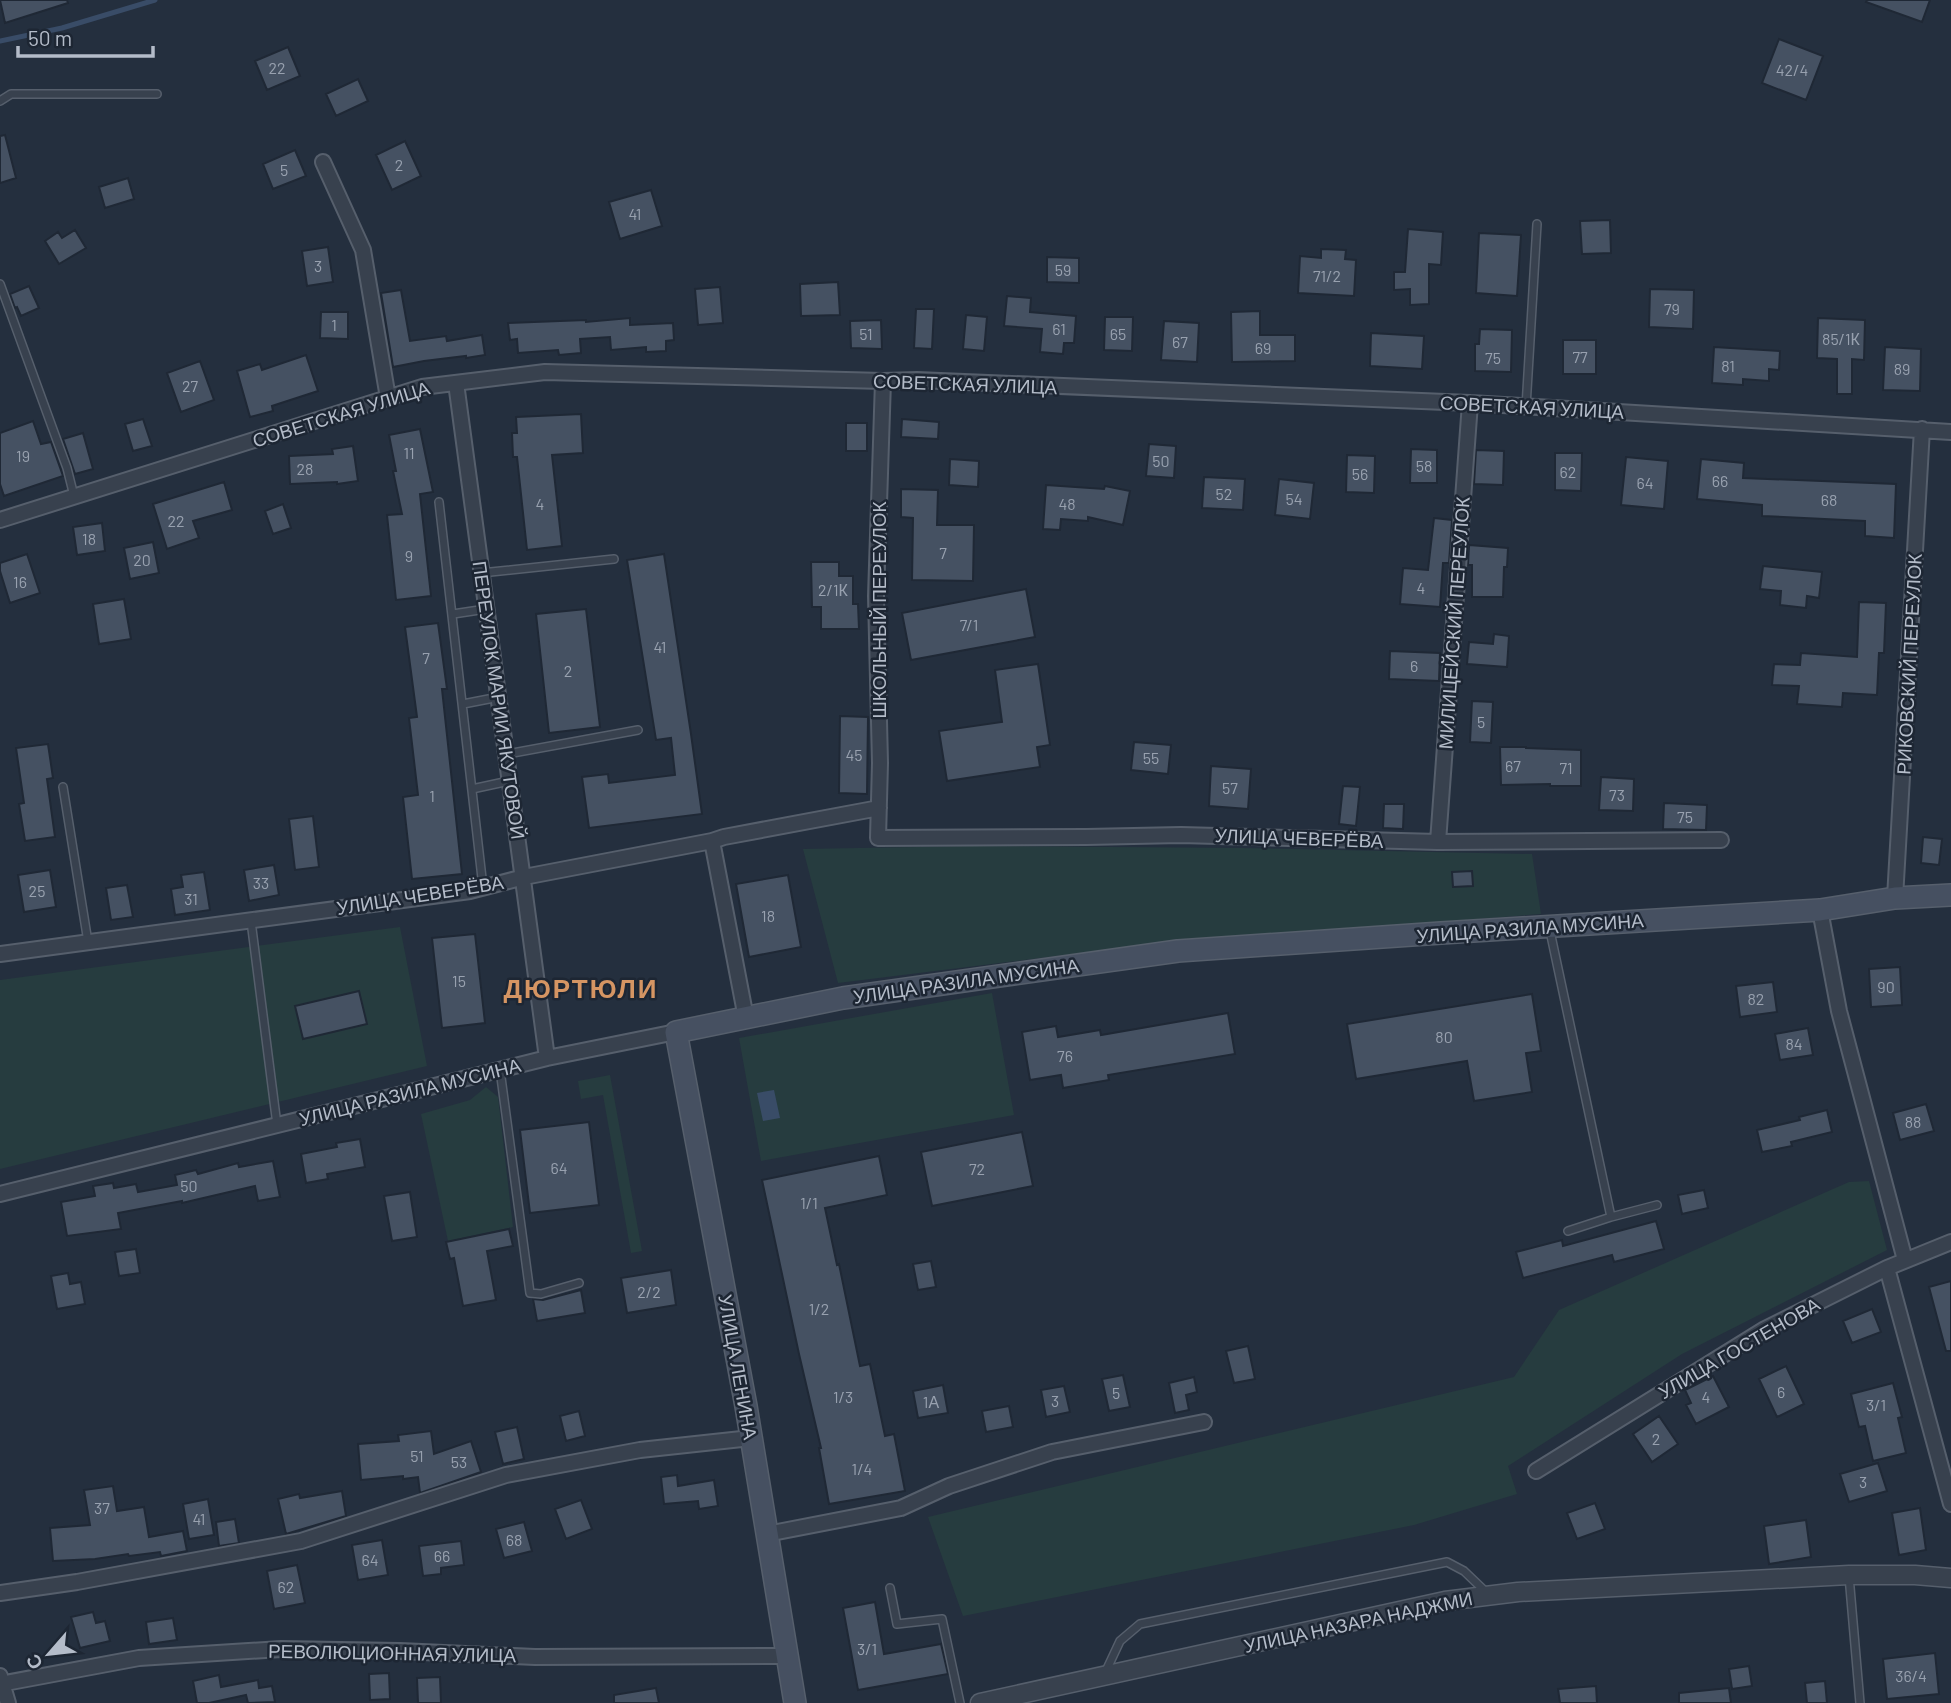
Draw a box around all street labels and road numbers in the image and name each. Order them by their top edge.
street label: СОВЕТСКАЯ УЛИЦА [873,369,1058,398]
street label: СОВЕТСКАЯ УЛИЦА [249,375,433,451]
street label: СОВЕТСКАЯ УЛИЦА [1439,390,1625,423]
street label: МИЛИЦЕЙСКИЙ ПЕРЕУЛОК [1433,496,1474,750]
street label: ШКОЛЬНЫЙ ПЕРЕУЛОК [867,501,890,719]
street label: РИКОВСКИЙ ПЕРЕУЛОК [1891,553,1926,775]
street label: ПЕРЕУЛОК МАРИИ ЯКУТОВОЙ [469,559,530,840]
street label: УЛИЦА ЧЕВЕРЁВА [1214,823,1384,852]
street label: УЛИЦА ЧЕВЕРЁВА [335,870,505,919]
street label: УЛИЦА РАЗИЛА МУСИНА [1416,908,1645,947]
street label: УЛИЦА РАЗИЛА МУСИНА [852,953,1081,1008]
street label: УЛИЦА РАЗИЛА МУСИНА [297,1053,523,1130]
street label: УЛИЦА ГОСТЕНОВА [1654,1292,1824,1403]
street label: УЛИЦА ЛЕНИНА [714,1293,763,1442]
street label: УЛИЦА НАЗАРА НАДЖМИ [1241,1586,1474,1657]
street label: РЕВОЛЮЦИОННАЯ УЛИЦА [268,1639,517,1666]

